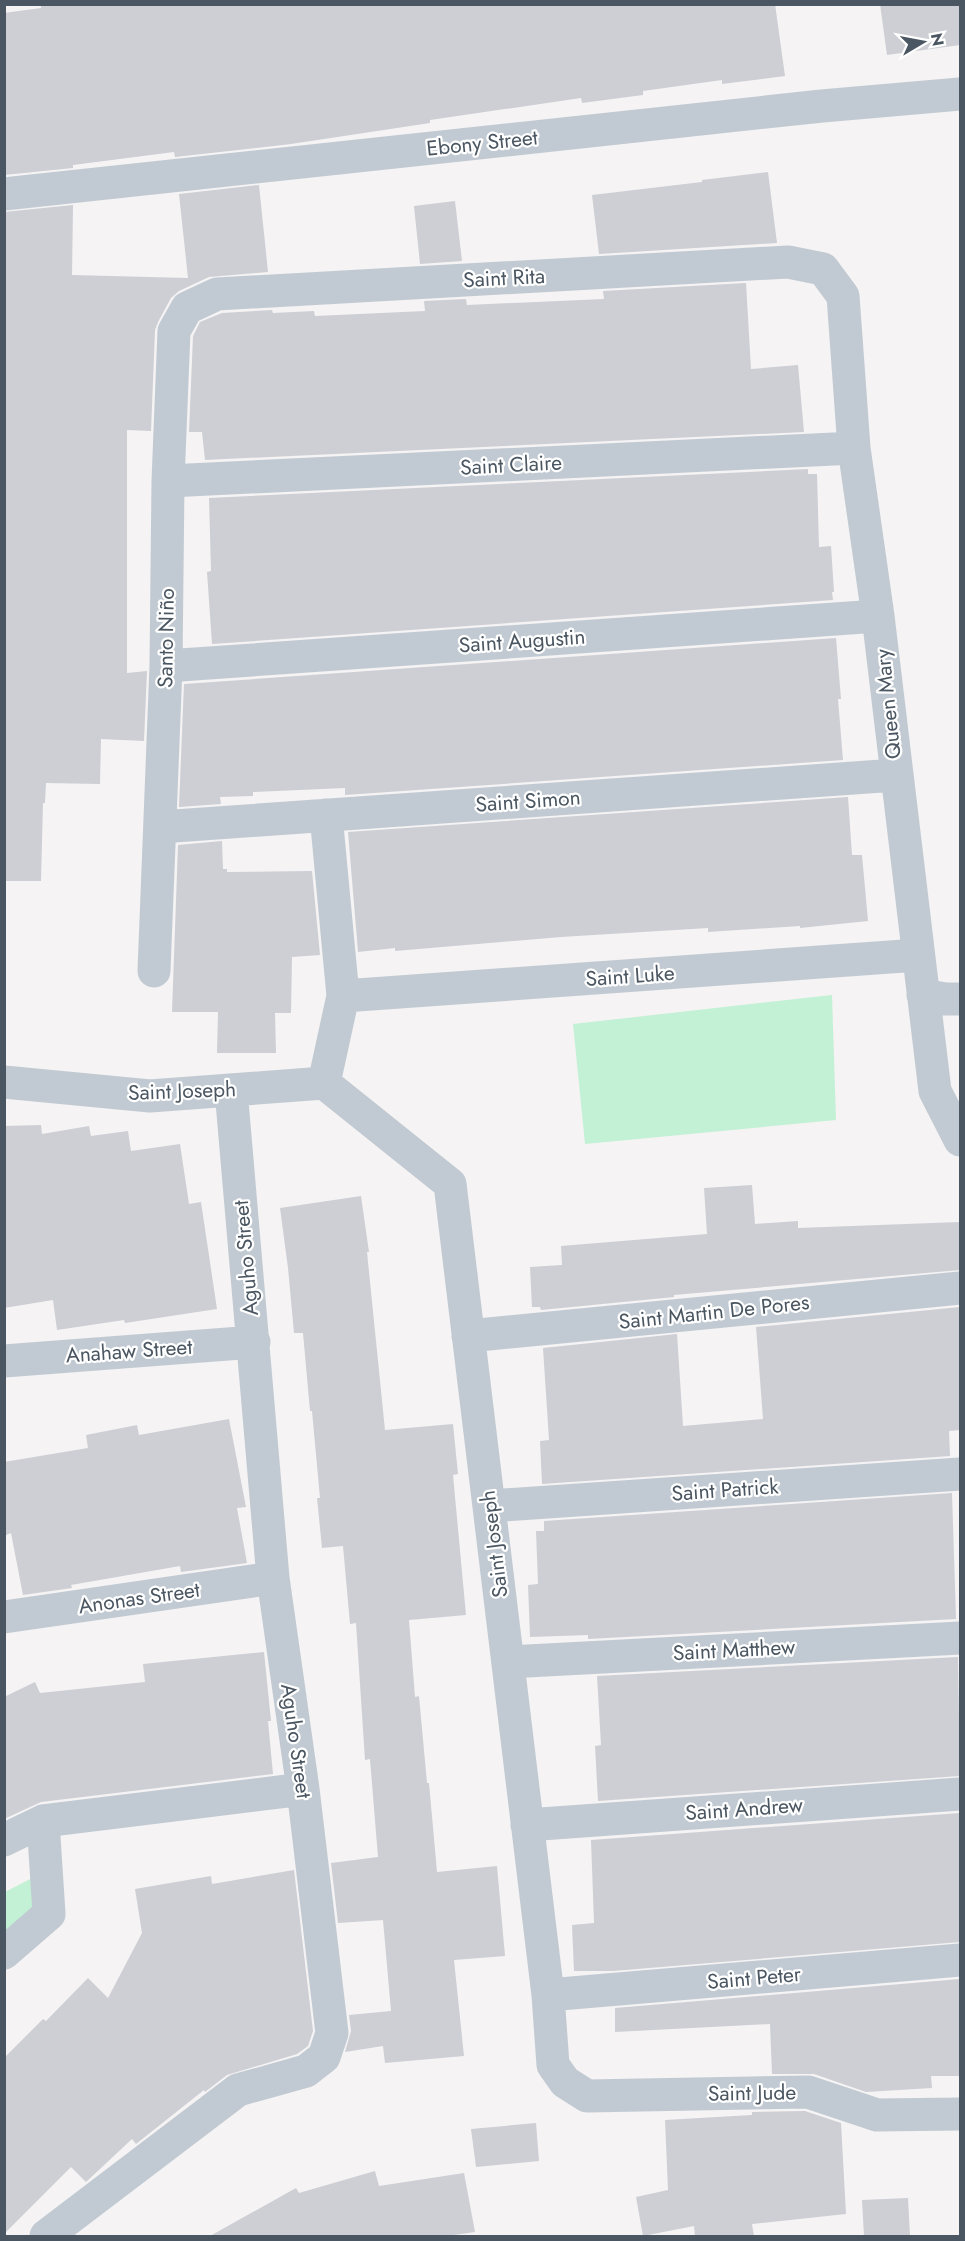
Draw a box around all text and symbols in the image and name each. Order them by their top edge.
north arrow [893,12,953,72]
text: N [925,31,950,48]
street label: Ebony Street [425,122,539,164]
street label: Saint Rita [462,261,546,295]
street label: Saint Claire [459,447,563,483]
street label: Santo Niño [150,588,182,688]
street label: Saint Augustin [458,622,586,660]
street label: Queen Mary [867,647,909,761]
street label: Saint Simon [474,782,582,820]
street label: Saint Luke [584,958,676,994]
street label: Saint Joseph [127,1074,237,1108]
street label: Aguho Street [226,1199,266,1317]
street label: Saint Martin De Pores [617,1287,811,1337]
street label: Anahaw Street [65,1332,193,1370]
street label: Saint Patrick [670,1471,780,1509]
street label: Saint Joseph [473,1488,515,1600]
street label: Anonas Street [76,1575,202,1621]
street label: Saint Matthew [672,1632,797,1668]
street label: Aguho Street [273,1682,319,1800]
street label: Saint Andrew [684,1790,805,1828]
street label: Saint Peter [706,1959,803,1997]
street label: Saint Jude [708,2077,797,2109]

